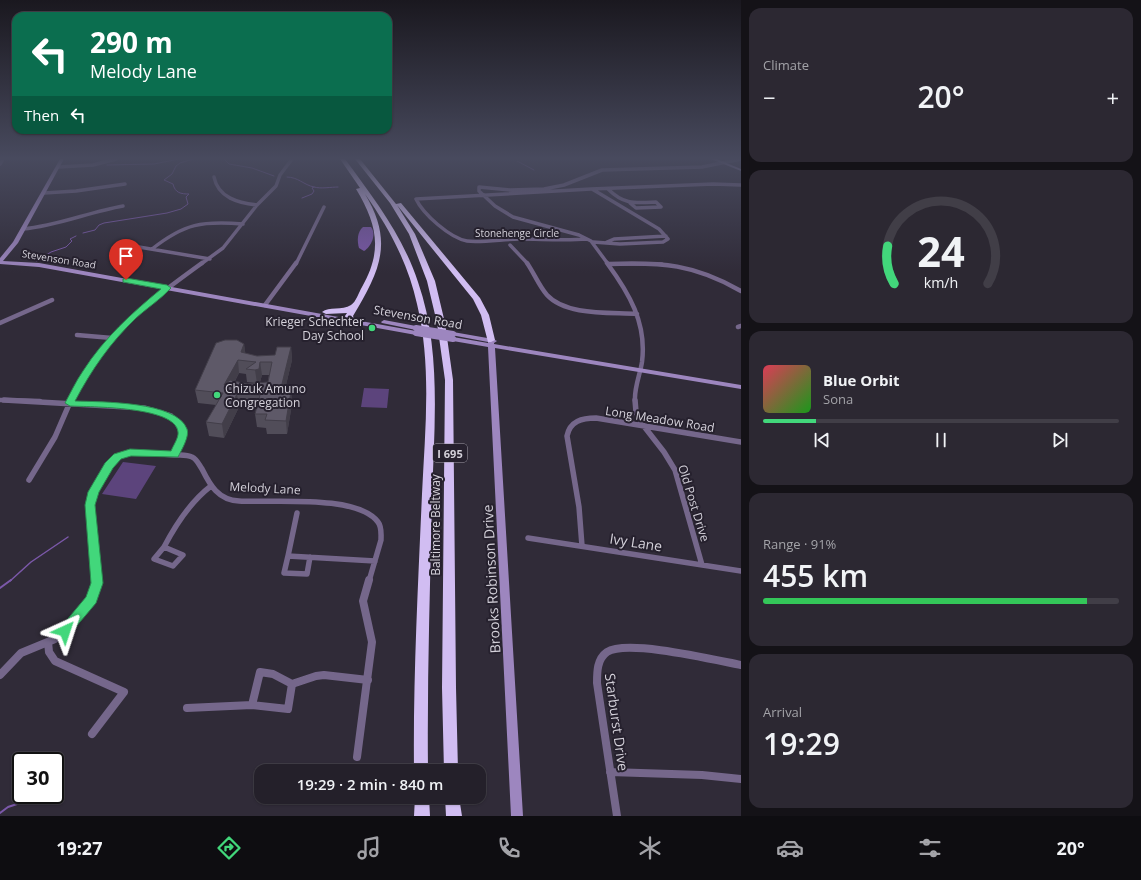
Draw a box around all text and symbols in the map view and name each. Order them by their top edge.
text: 290 m [90,23,173,61]
icon: left [24,28,76,80]
text: Climate [763,56,809,74]
text: Melody Lane [90,59,197,83]
text: 20° [917,76,965,117]
text: − [763,82,776,112]
text: + [1106,82,1119,112]
icon: left [67,104,89,126]
text: Then [24,105,59,125]
text: 24 [917,223,965,279]
street label: Stonehenge Circle [475,226,559,240]
pin [109,239,143,280]
icon: arrive [115,245,137,267]
street label: Stevenson Road [21,246,97,272]
text: km/h [924,273,958,292]
street label: Stevenson Road [372,301,464,333]
place label: Krieger Schechter Day School [265,313,364,344]
marker: Krieger Schechter Day School [367,323,377,333]
text: Blue Orbit [823,370,900,390]
place label: Chizuk Amuno Congregation [225,380,306,411]
marker: Chizuk Amuno Congregation [212,390,222,400]
text: Sona [823,390,853,408]
street label: Long Meadow Road [604,402,716,436]
icon: previous [811,429,833,451]
icon: pause [930,429,952,451]
icon: next [1049,429,1071,451]
road number: I 695 [433,444,467,462]
street label: Old Post Drive [674,462,714,544]
street label: Baltimore Beltway [427,473,444,576]
street label: Melody Lane [229,478,301,498]
street label: Brooks Robinson Drive [478,504,504,654]
street label: Ivy Lane [608,528,664,556]
text: Range · 91% [763,535,836,553]
text: 455 km [763,555,868,596]
position arrow [44,610,86,652]
street label: Starburst Drive [601,672,633,772]
text: Arrival [763,703,802,721]
text: 19:29 [763,723,840,764]
speed limit sign: 30 [12,752,64,804]
text: 19:29 · 2 min · 840 m [297,774,443,794]
icon: directions [215,834,243,862]
icon: music [355,834,383,862]
icon: phone [495,834,523,862]
icon: climate [636,834,664,862]
icon: car [776,834,804,862]
icon: filters [916,834,944,862]
text: 19:27 [56,836,102,860]
text: 20° [1057,836,1085,860]

